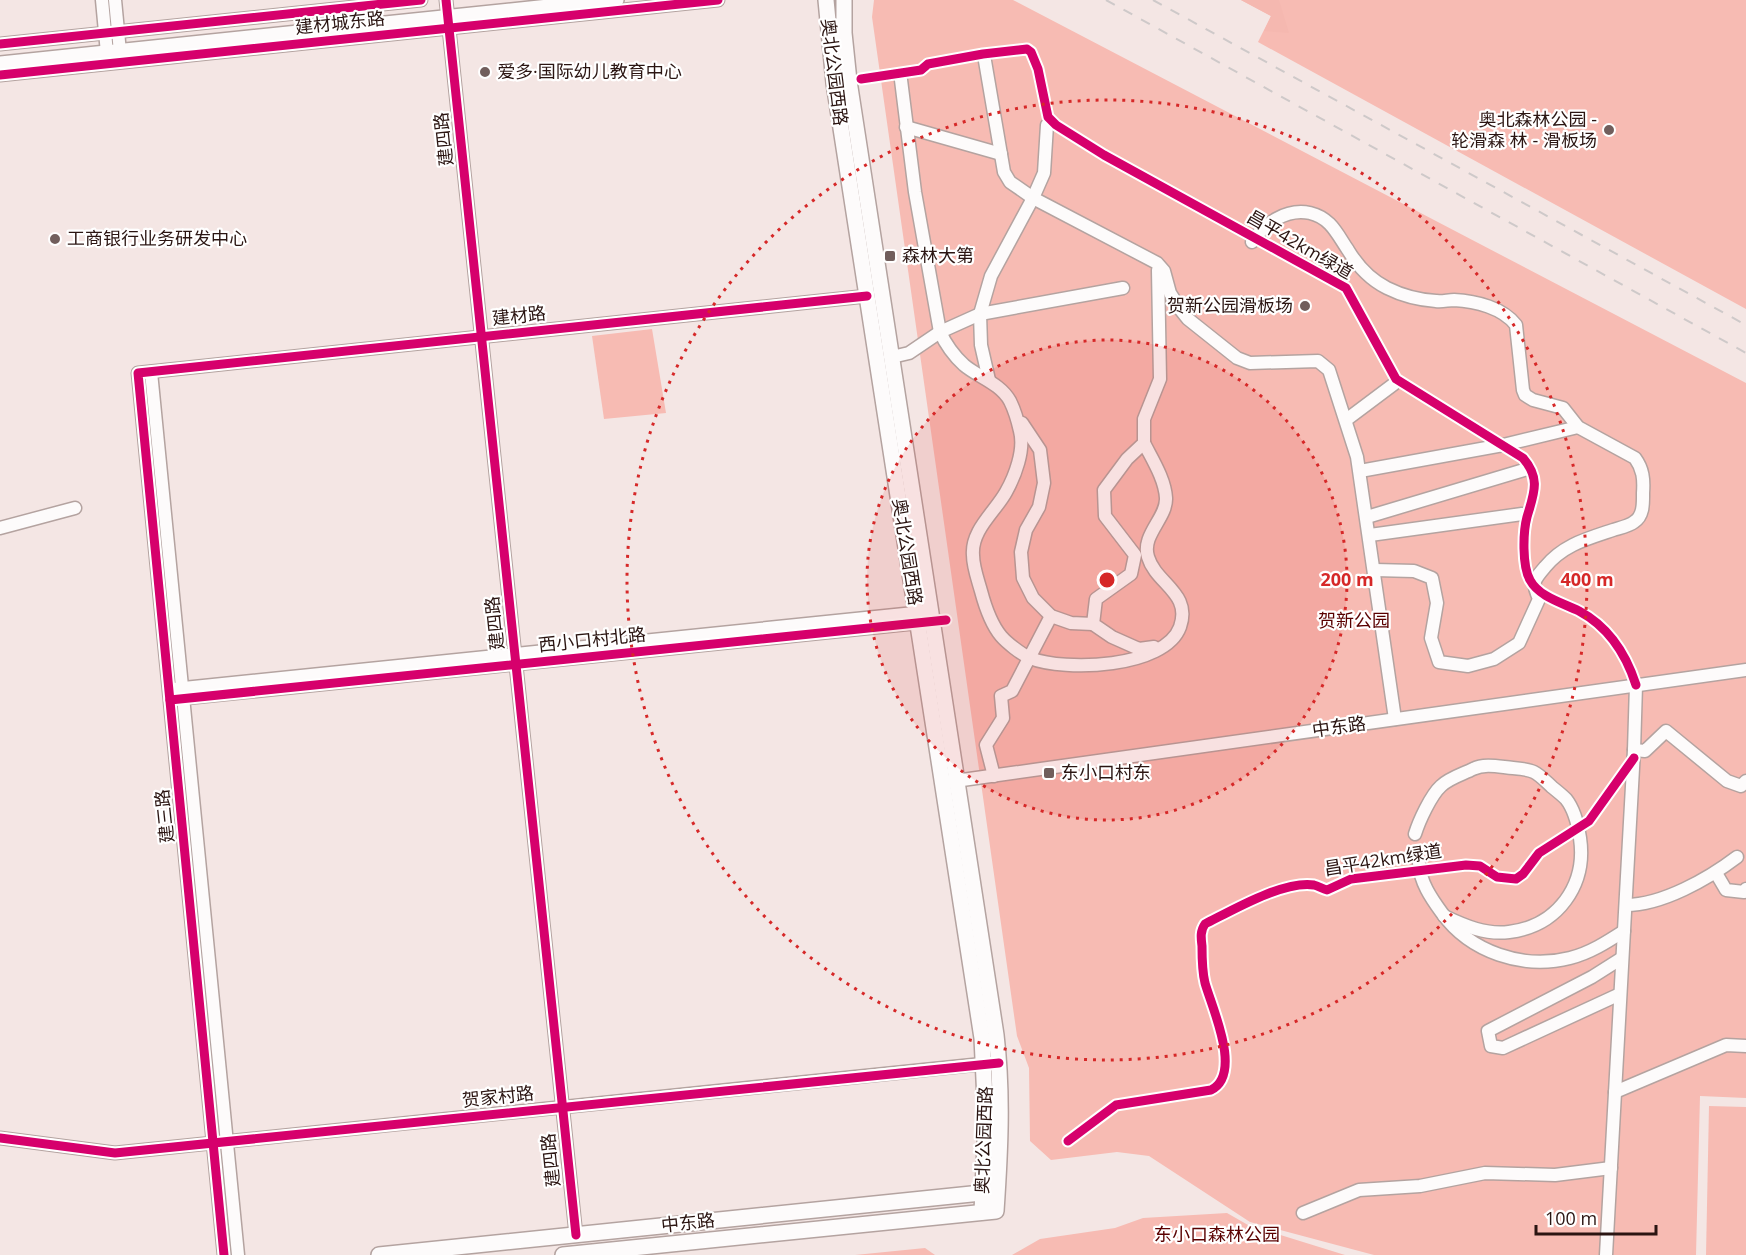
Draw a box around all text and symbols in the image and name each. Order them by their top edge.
street label: 建材城东路 [294,5,386,39]
street label: 奥北公园西路 [817,17,853,127]
place label: 爱多·国际幼儿教育中心 [497,59,682,83]
marker: 爱多·国际幼儿教育中心 [478,65,492,79]
place label: 奥北森林公园 - 轮滑森 林 - 滑板场 [1451,107,1597,152]
street label: 建四路 [428,111,458,167]
marker: 奥北森林公园 - 轮滑森 林 - 滑板场 [1602,123,1616,137]
street label: 昌平42km绿道 [1243,204,1358,284]
place label: 工商银行业务研发中心 [67,226,247,250]
marker: 工商银行业务研发中心 [48,232,62,246]
place label: 森林大第 [902,243,974,267]
marker: 森林大第 [883,249,897,263]
place label: 贺新公园滑板场 [1167,293,1293,317]
marker: 贺新公园滑板场 [1298,299,1312,313]
street label: 建材路 [491,300,547,330]
street label: 奥北公园西路 [888,497,928,607]
text: 200 m [1320,567,1374,591]
text: 400 m [1560,567,1614,591]
centre of rings [1097,570,1117,590]
street label: 建四路 [479,595,509,651]
park label: 贺新公园 [1318,608,1390,632]
street label: 西小口村北路 [537,621,647,657]
street label: 中东路 [1310,710,1367,742]
place label: 东小口村东 [1061,760,1151,784]
marker: 东小口村东 [1042,766,1056,780]
street label: 建三路 [149,788,179,844]
street label: 昌平42km绿道 [1322,838,1443,880]
street label: 贺家村路 [461,1080,535,1112]
street label: 奥北公园西路 [969,1086,997,1194]
street label: 建四路 [535,1132,565,1188]
scale bar [1536,1198,1656,1236]
text: 100 m [1545,1206,1597,1230]
street label: 中东路 [660,1207,716,1237]
park label: 东小口森林公园 [1154,1222,1280,1246]

